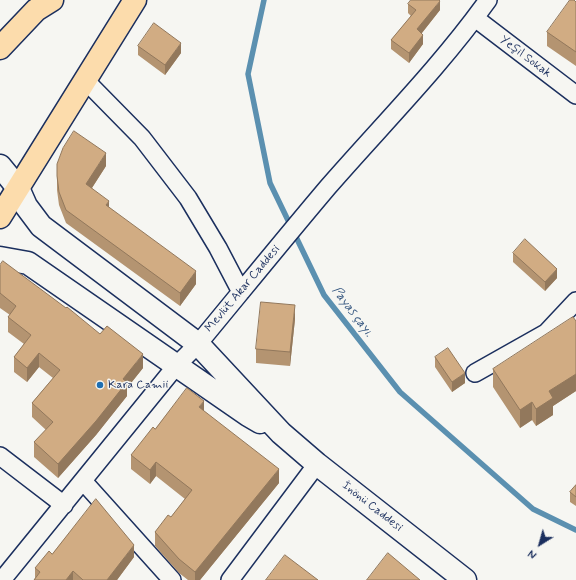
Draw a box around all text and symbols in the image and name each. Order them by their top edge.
street label: Yeşil Sokak [496,33,554,81]
street label: Mevlüt Akar Caddesi [202,243,284,335]
water label: Payas çayı. [328,284,376,340]
place label: Kara Camii [108,378,168,392]
marker: Kara Camii [95,380,105,390]
street label: İnönü Caddesi [339,479,405,535]
north arrow [520,524,560,564]
text: N [526,546,540,561]

